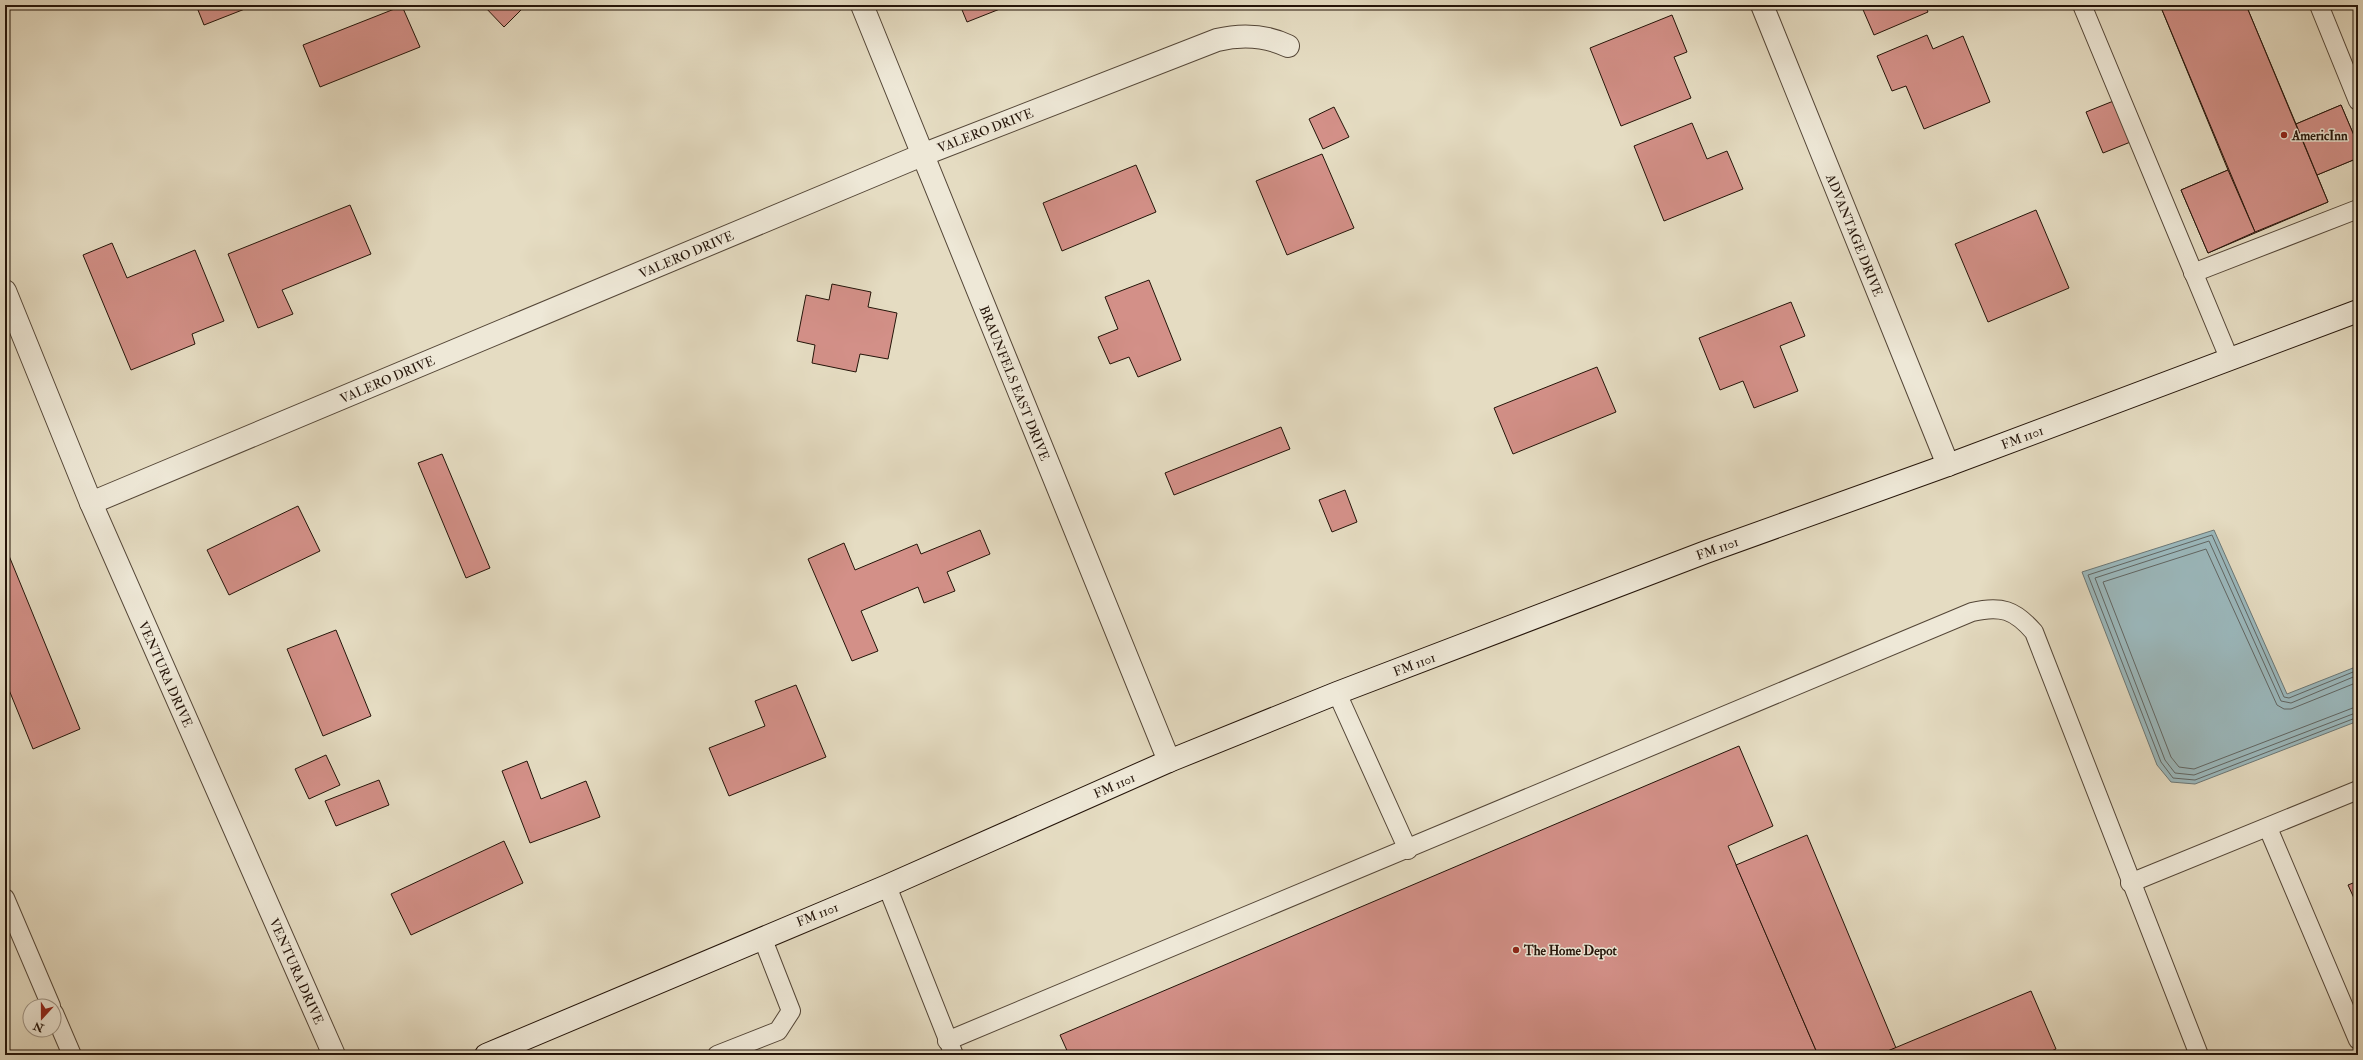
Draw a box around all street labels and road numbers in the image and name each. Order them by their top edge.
street label: VALERO DRIVE [935,105,1036,157]
street label: ADVANTAGE DRIVE [1822,171,1886,299]
street label: VALERO DRIVE [637,228,736,282]
street label: BRAUNFELS EAST DRIVE [976,303,1053,463]
street label: VALERO DRIVE [338,353,437,407]
street label: FM 1101 [1999,422,2046,453]
street label: FM 1101 [1694,534,1741,564]
street label: VENTURA DRIVE [134,619,196,730]
street label: FM 1101 [1391,649,1438,680]
street label: FM 1101 [1091,770,1138,802]
street label: FM 1101 [794,899,841,931]
street label: VENTURA DRIVE [265,916,327,1027]

